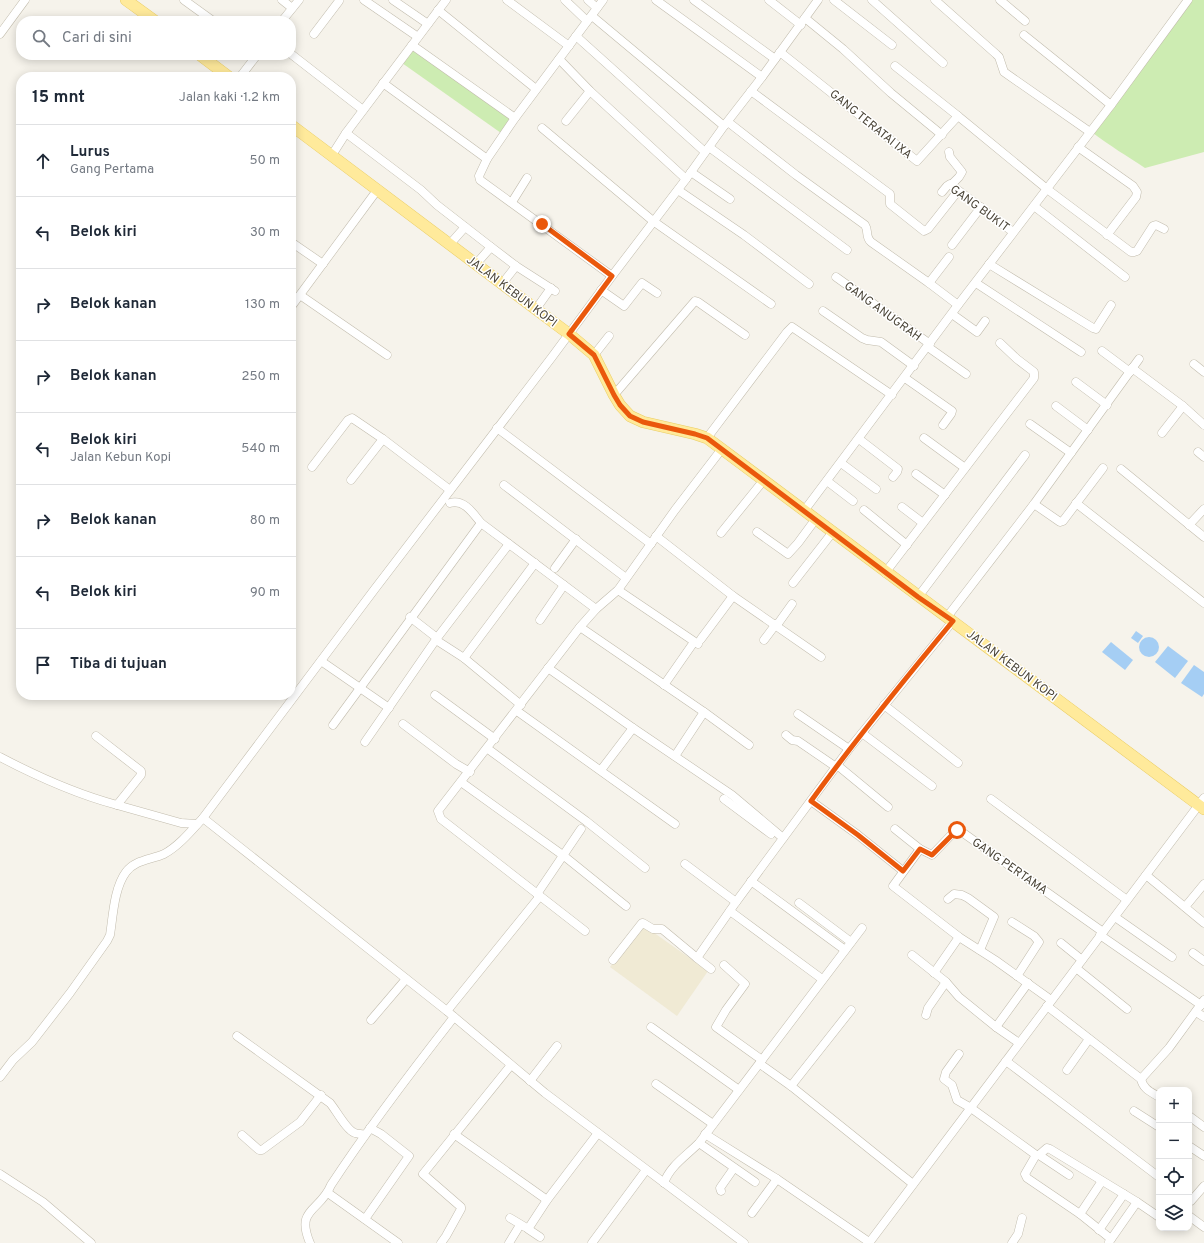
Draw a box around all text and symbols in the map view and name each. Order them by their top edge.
search box [16,16,296,60]
icon: search [30,27,52,49]
text: Cari di sini [62,29,132,48]
text: 15 mnt [32,87,85,109]
street label: GANG TERATAI IXA [826,87,915,163]
text: Jalan kaki · 1.2 km [179,90,280,106]
text: Lurus [70,143,110,162]
icon: ahead [32,150,54,172]
text: 50 m [250,153,280,169]
text: Gang Pertama [70,162,154,178]
street label: GANG BUKIT [946,182,1012,236]
route end [533,215,551,233]
icon: left [32,222,54,244]
text: Belok kiri [70,223,137,242]
text: 30 m [250,225,280,241]
street label: JALAN KEBUN KOPI [463,252,560,331]
street label: GANG ANUGRAH [841,278,924,345]
icon: right [32,294,54,316]
text: Belok kanan [70,295,157,314]
text: 130 m [245,297,280,313]
icon: right [32,366,54,388]
text: Belok kanan [70,367,157,386]
text: 250 m [242,369,280,385]
text: Belok kiri [70,431,137,450]
icon: left [32,438,54,460]
text: 540 m [241,441,280,457]
text: Jalan Kebun Kopi [70,450,171,466]
icon: right [32,510,54,532]
text: Belok kanan [70,511,157,530]
text: 80 m [250,513,280,529]
icon: left [32,582,54,604]
text: Belok kiri [70,583,137,602]
text: 90 m [250,585,280,601]
street label: JALAN KEBUN KOPI [963,626,1060,705]
icon: arrive [32,654,54,676]
text: Tiba di tujuan [70,655,167,674]
route start [948,821,966,839]
street label: GANG PERTAMA [968,835,1050,899]
map controls [1156,1087,1192,1231]
button: + [1156,1087,1192,1123]
button: − [1156,1123,1192,1159]
button: locate [1156,1159,1192,1195]
button: layers [1156,1195,1192,1231]

